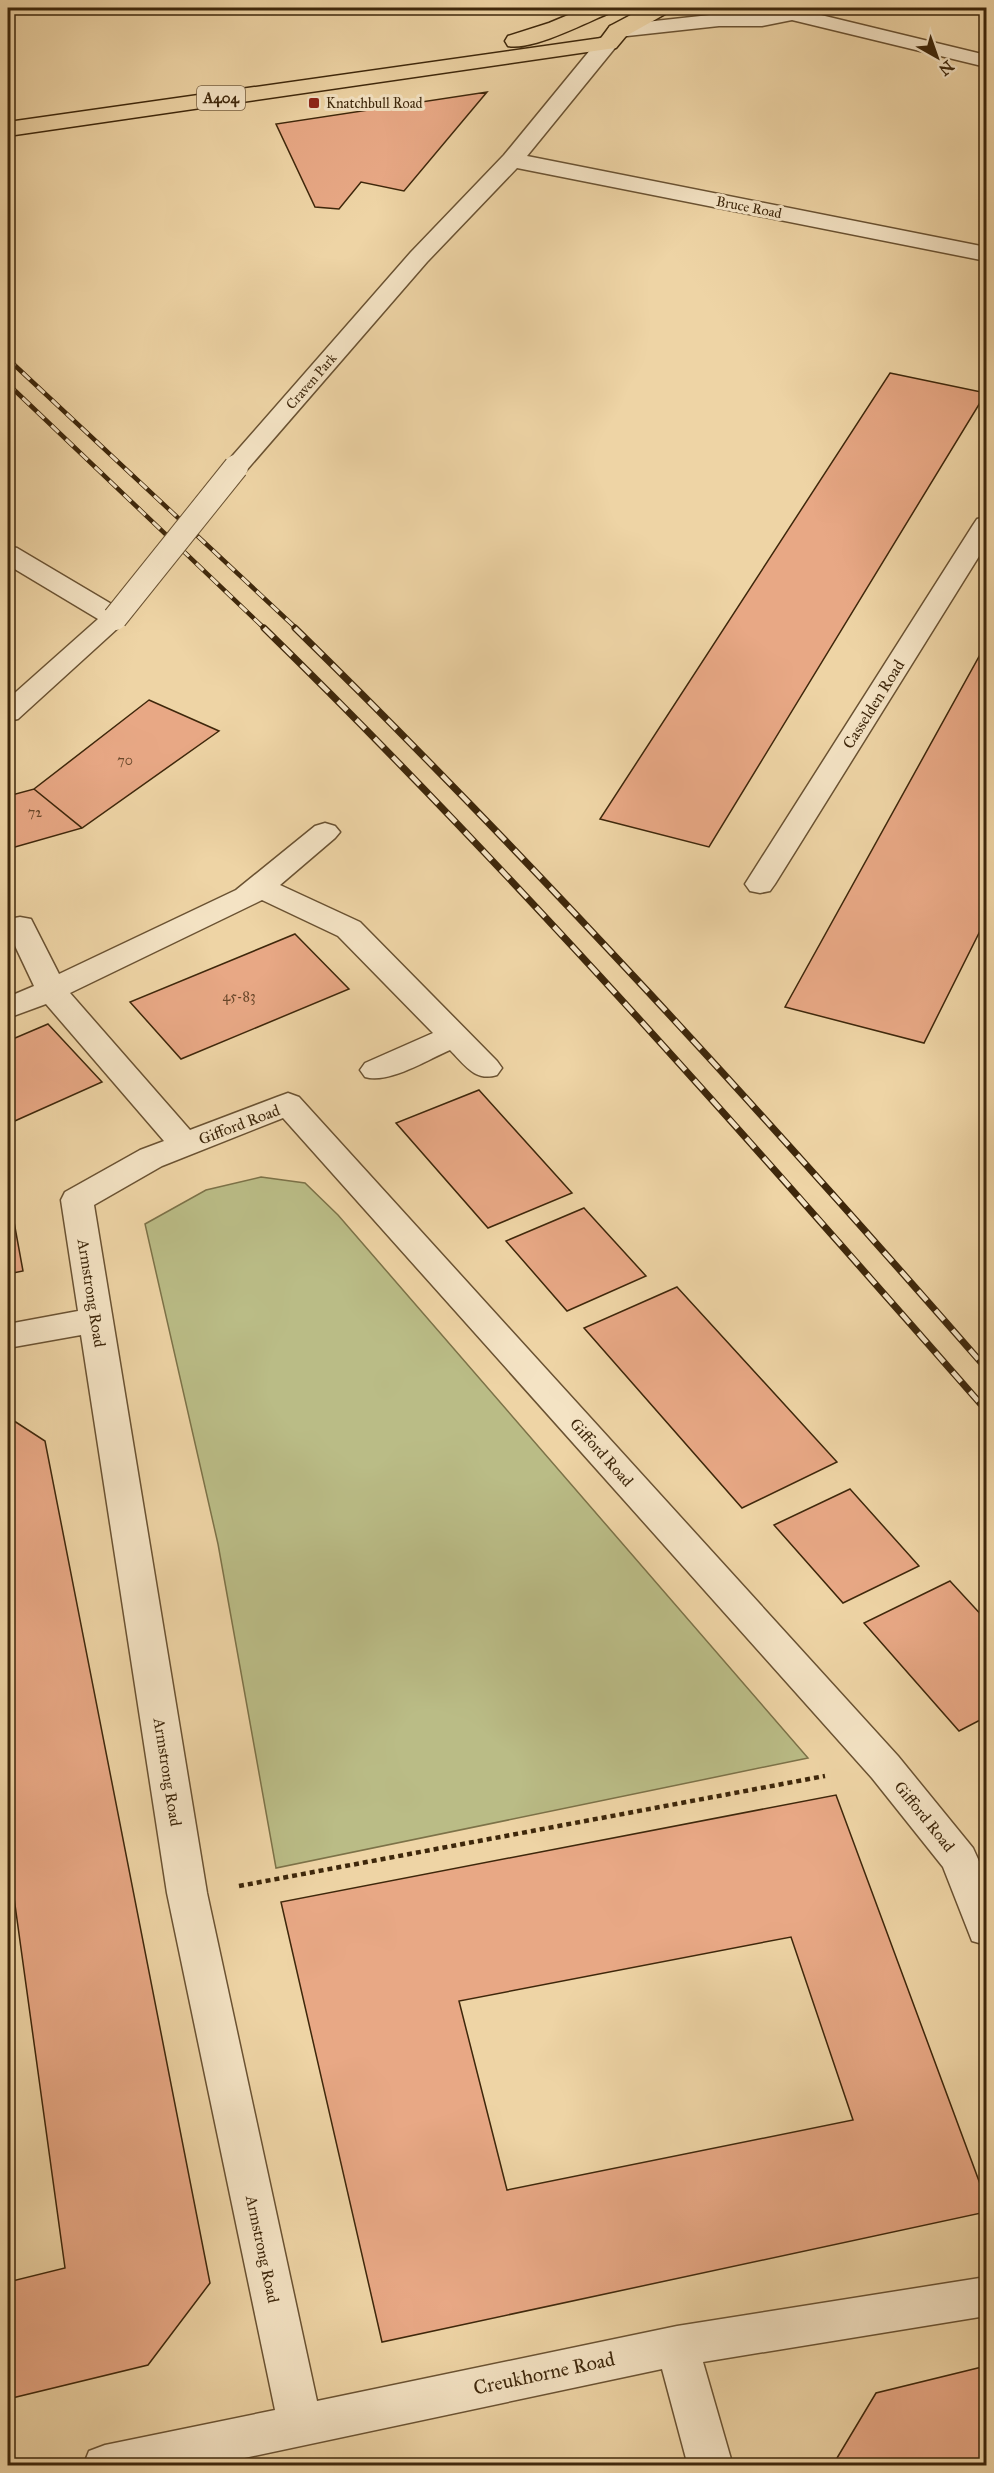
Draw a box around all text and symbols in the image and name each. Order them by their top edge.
north arrow [907,27,967,87]
text: N [935,56,958,80]
road number: A404 [197,86,245,110]
place label: Knatchbull Road [326,95,423,112]
marker: Knatchbull Road [307,96,321,110]
street label: Bruce Road [715,193,783,222]
street label: Craven Park [282,349,341,413]
street label: Casselden Road [839,656,908,752]
house number: 70 [117,752,133,769]
house number: 72 [28,804,42,821]
house number: 45-83 [222,988,256,1005]
street label: Gifford Road [196,1100,282,1149]
street label: Armstrong Road [72,1237,109,1349]
street label: Gifford Road [566,1414,637,1490]
street label: Armstrong Road [148,1716,185,1828]
street label: Gifford Road [890,1777,959,1855]
street label: Armstrong Road [241,2193,283,2305]
street label: Creukhorne Road [471,2346,617,2400]

